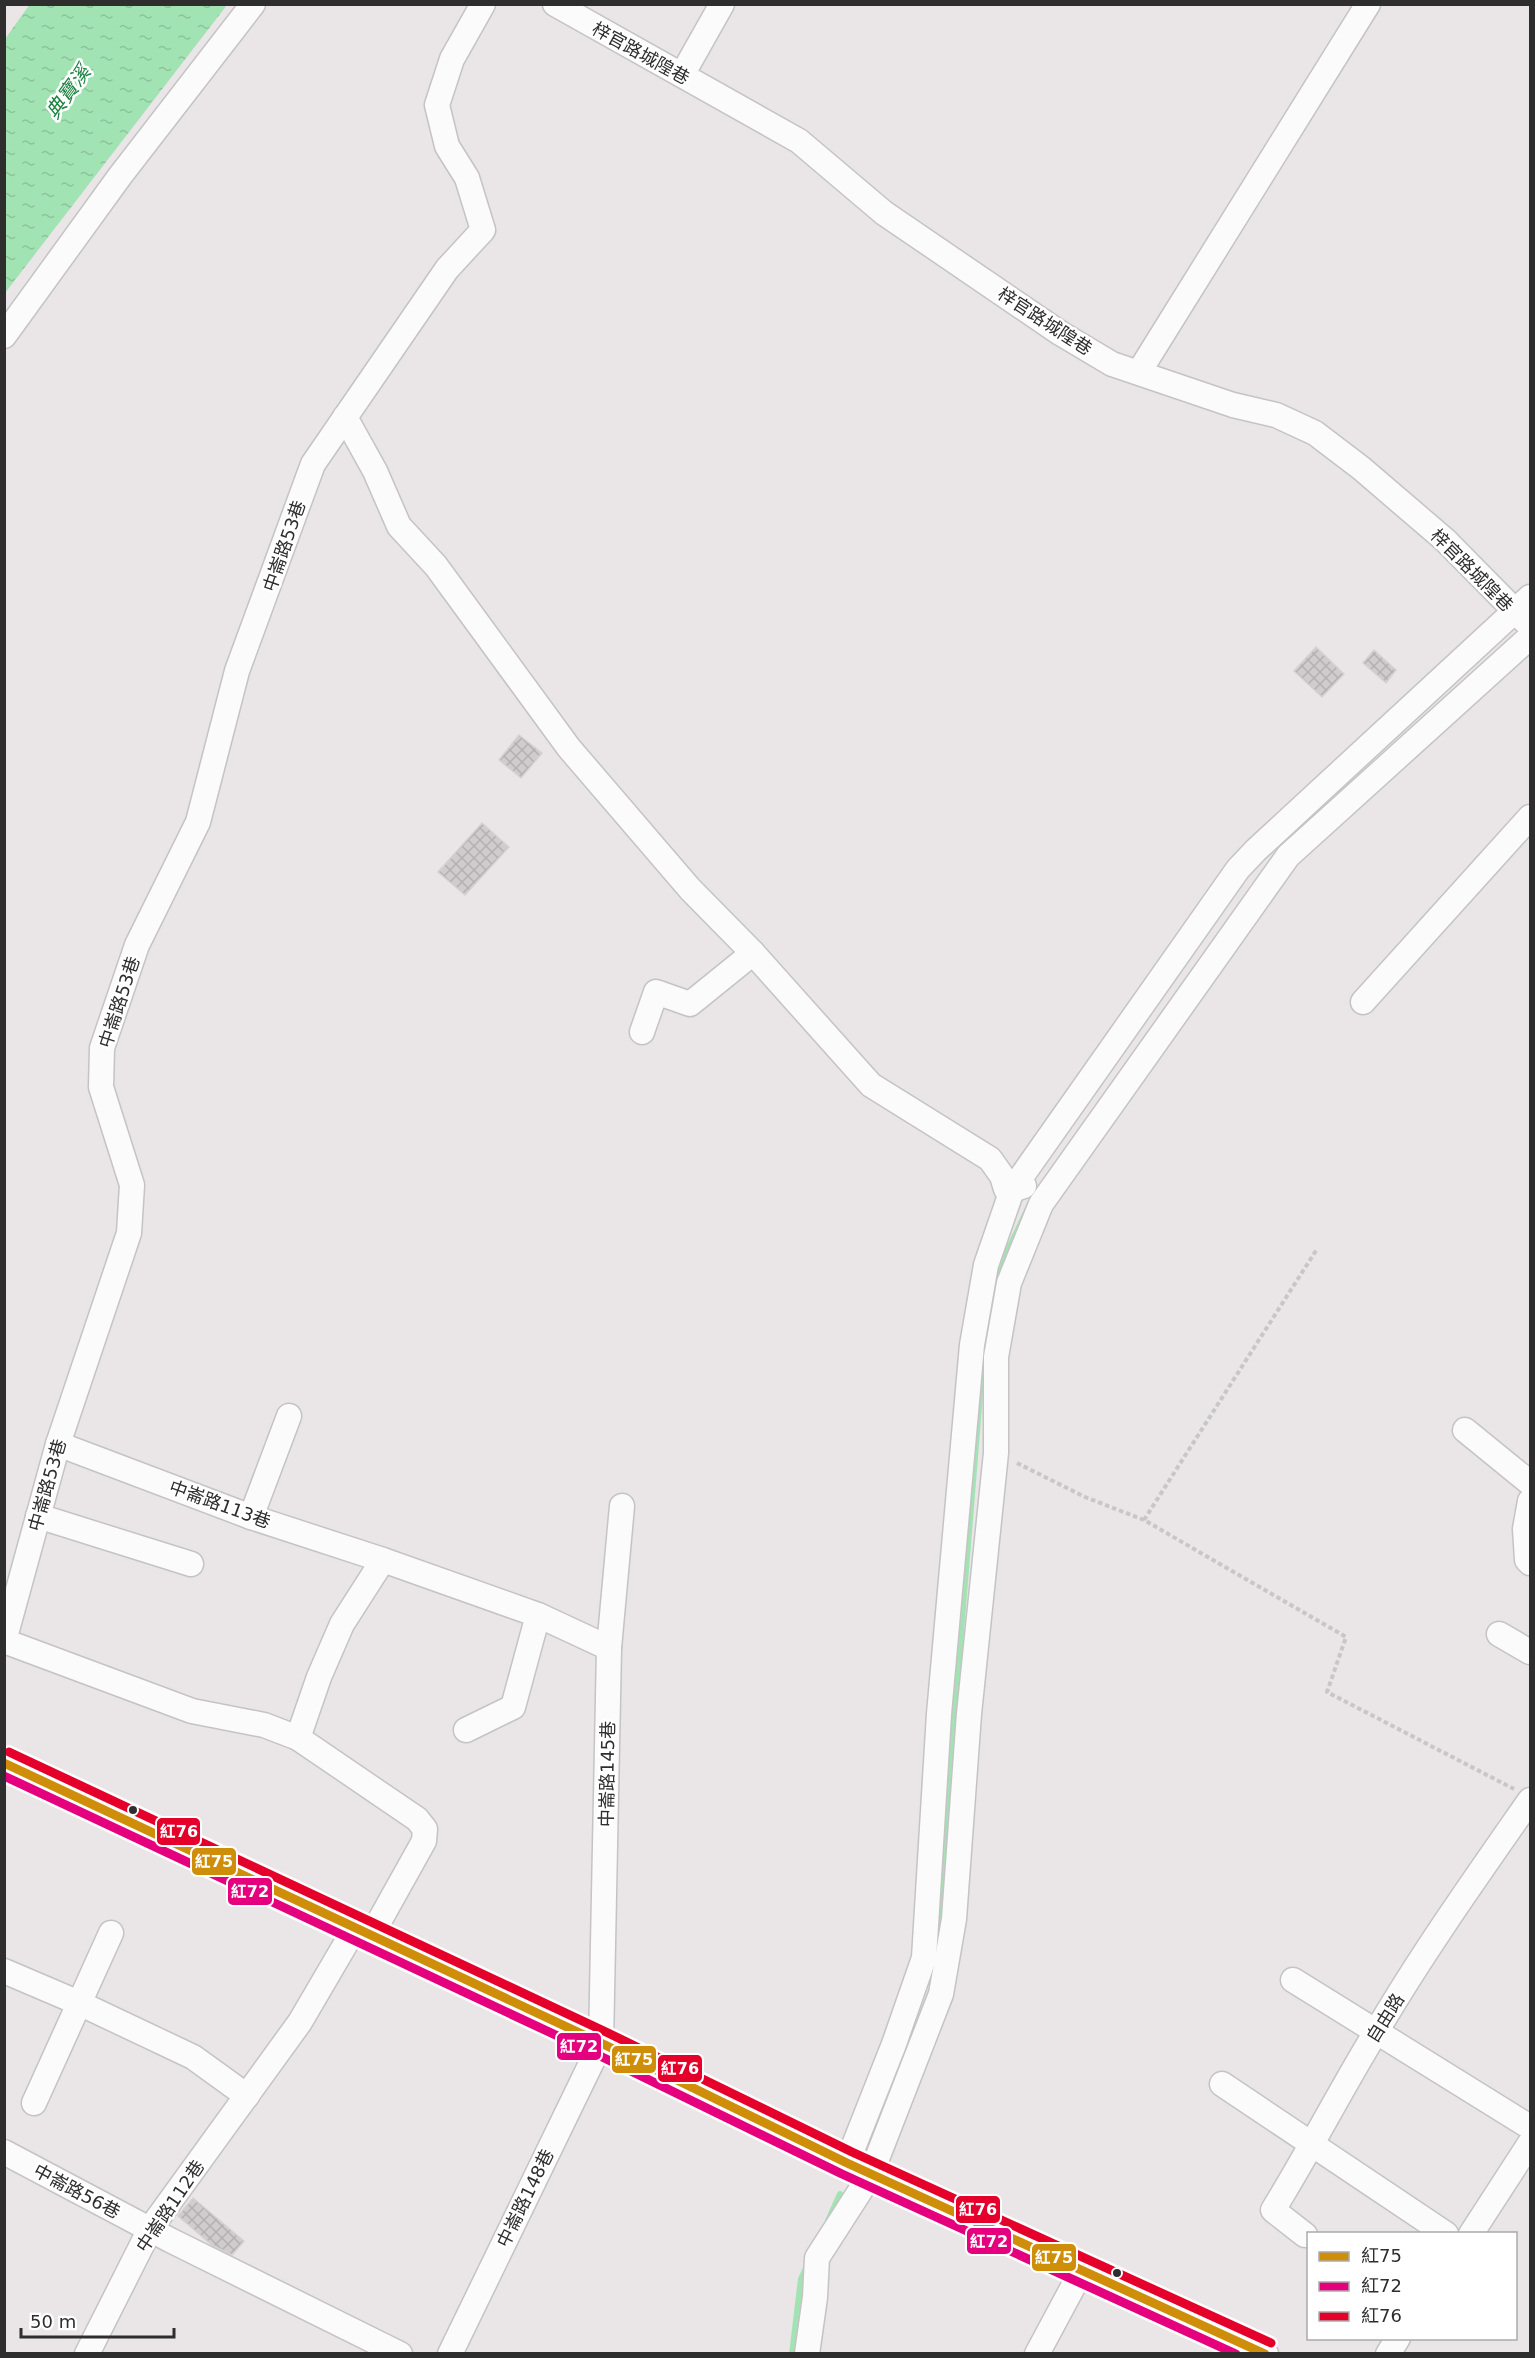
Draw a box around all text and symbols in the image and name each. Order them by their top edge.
street label: 梓官路城隍巷 [589,18,693,88]
water label: 典寶溪 [41,58,97,123]
street label: 梓官路城隍巷 [994,283,1096,359]
street label: 中崙路53巷 [259,498,309,594]
street label: 梓官路城隍巷 [1426,524,1518,616]
street label: 中崙路53巷 [94,954,144,1050]
street label: 中崙路53巷 [24,1436,70,1534]
street label: 中崙路113巷 [166,1476,274,1532]
street label: 中崙路145巷 [596,1721,618,1827]
unlabelled marker [127,1804,139,1816]
line badge: 紅76 [156,1817,201,1846]
text: 紅76 [160,1822,198,1841]
line badge: 紅75 [191,1847,237,1876]
text: 紅75 [195,1852,233,1871]
line badge: 紅72 [227,1877,273,1906]
text: 紅72 [231,1882,269,1901]
street label: 自由路 [1362,1990,1408,2046]
line badge: 紅72 [556,2032,602,2061]
text: 紅72 [560,2037,598,2056]
line badge: 紅75 [611,2045,657,2074]
text: 紅75 [615,2050,653,2069]
line badge: 紅76 [657,2054,703,2083]
text: 紅76 [661,2059,699,2078]
street label: 中崙路148巷 [492,2146,558,2250]
street label: 中崙路112巷 [132,2156,208,2256]
street label: 中崙路56巷 [30,2159,124,2223]
line badge: 紅76 [955,2195,1001,2224]
text: 紅76 [959,2200,997,2219]
line badge: 紅72 [966,2227,1012,2255]
text: 紅72 [970,2232,1008,2251]
legend [1307,2232,1517,2340]
line badge: 紅75 [1031,2243,1077,2272]
text: 紅75 [1361,2245,1402,2266]
text: 紅75 [1035,2248,1073,2267]
unlabelled marker [1111,2267,1123,2279]
text: 紅72 [1361,2275,1402,2296]
scale bar [21,2301,174,2339]
text: 紅76 [1361,2305,1402,2326]
text: 50 m [30,2311,76,2332]

